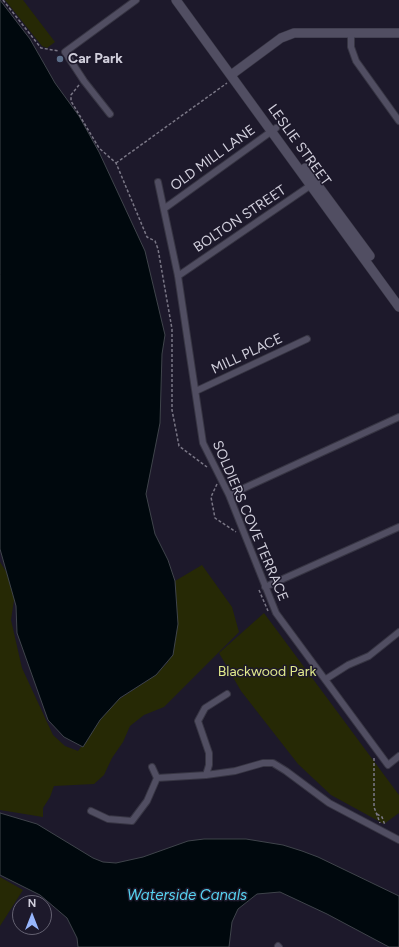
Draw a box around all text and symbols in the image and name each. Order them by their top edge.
place label: Car Park [68,51,123,67]
marker: Car Park [55,54,65,64]
street label: LESLIE STREET [264,101,334,189]
street label: OLD MILL LANE [167,122,259,194]
street label: BOLTON STREET [191,182,289,256]
street label: MILL PLACE [209,330,285,378]
street label: SOLDIERS COVE TERRACE [209,438,291,604]
park label: Blackwood Park [218,664,316,680]
water label: Waterside Canals [127,887,247,905]
north arrow [12,895,52,935]
text: N [28,897,36,910]

